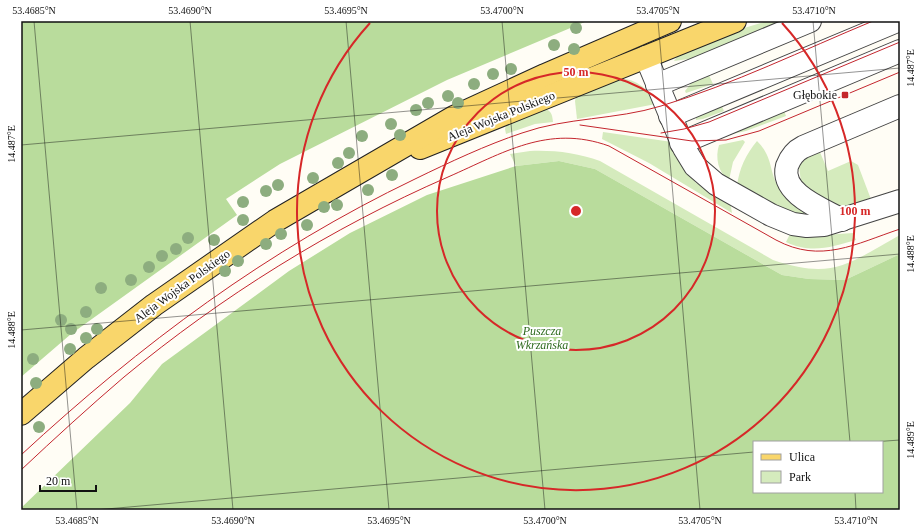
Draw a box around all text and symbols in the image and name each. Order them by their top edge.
text: 53.4685°N [12,5,56,16]
text: 53.4690°N [168,5,212,16]
text: 53.4695°N [324,5,368,16]
text: 53.4700°N [480,5,524,16]
text: 53.4705°N [636,5,680,16]
text: 53.4710°N [792,5,836,16]
text: 14.487°E [905,49,916,87]
text: 50 m [564,65,589,79]
street label: Aleja Wojska Polskiego [445,88,557,144]
place label: Głębokie [793,88,837,102]
marker: Głębokie [840,90,850,100]
text: 14.487°E [6,125,17,163]
centre of rings [569,204,583,218]
text: 100 m [840,204,871,218]
text: 14.488°E [905,235,916,273]
street label: Aleja Wojska Polskiego [131,247,233,325]
text: 14.488°E [6,311,17,349]
park label: Puszcza Wkrzańska [516,324,568,352]
text: 14.489°E [905,421,916,459]
legend [753,441,883,493]
text: Ulica [789,450,816,464]
scale bar [40,467,96,493]
text: Park [789,470,811,484]
text: 20 m [46,474,71,488]
text: 53.4685°N [55,515,99,526]
text: 53.4690°N [211,515,255,526]
text: 53.4695°N [367,515,411,526]
text: 53.4700°N [523,515,567,526]
text: 53.4705°N [678,515,722,526]
text: 53.4710°N [834,515,878,526]

